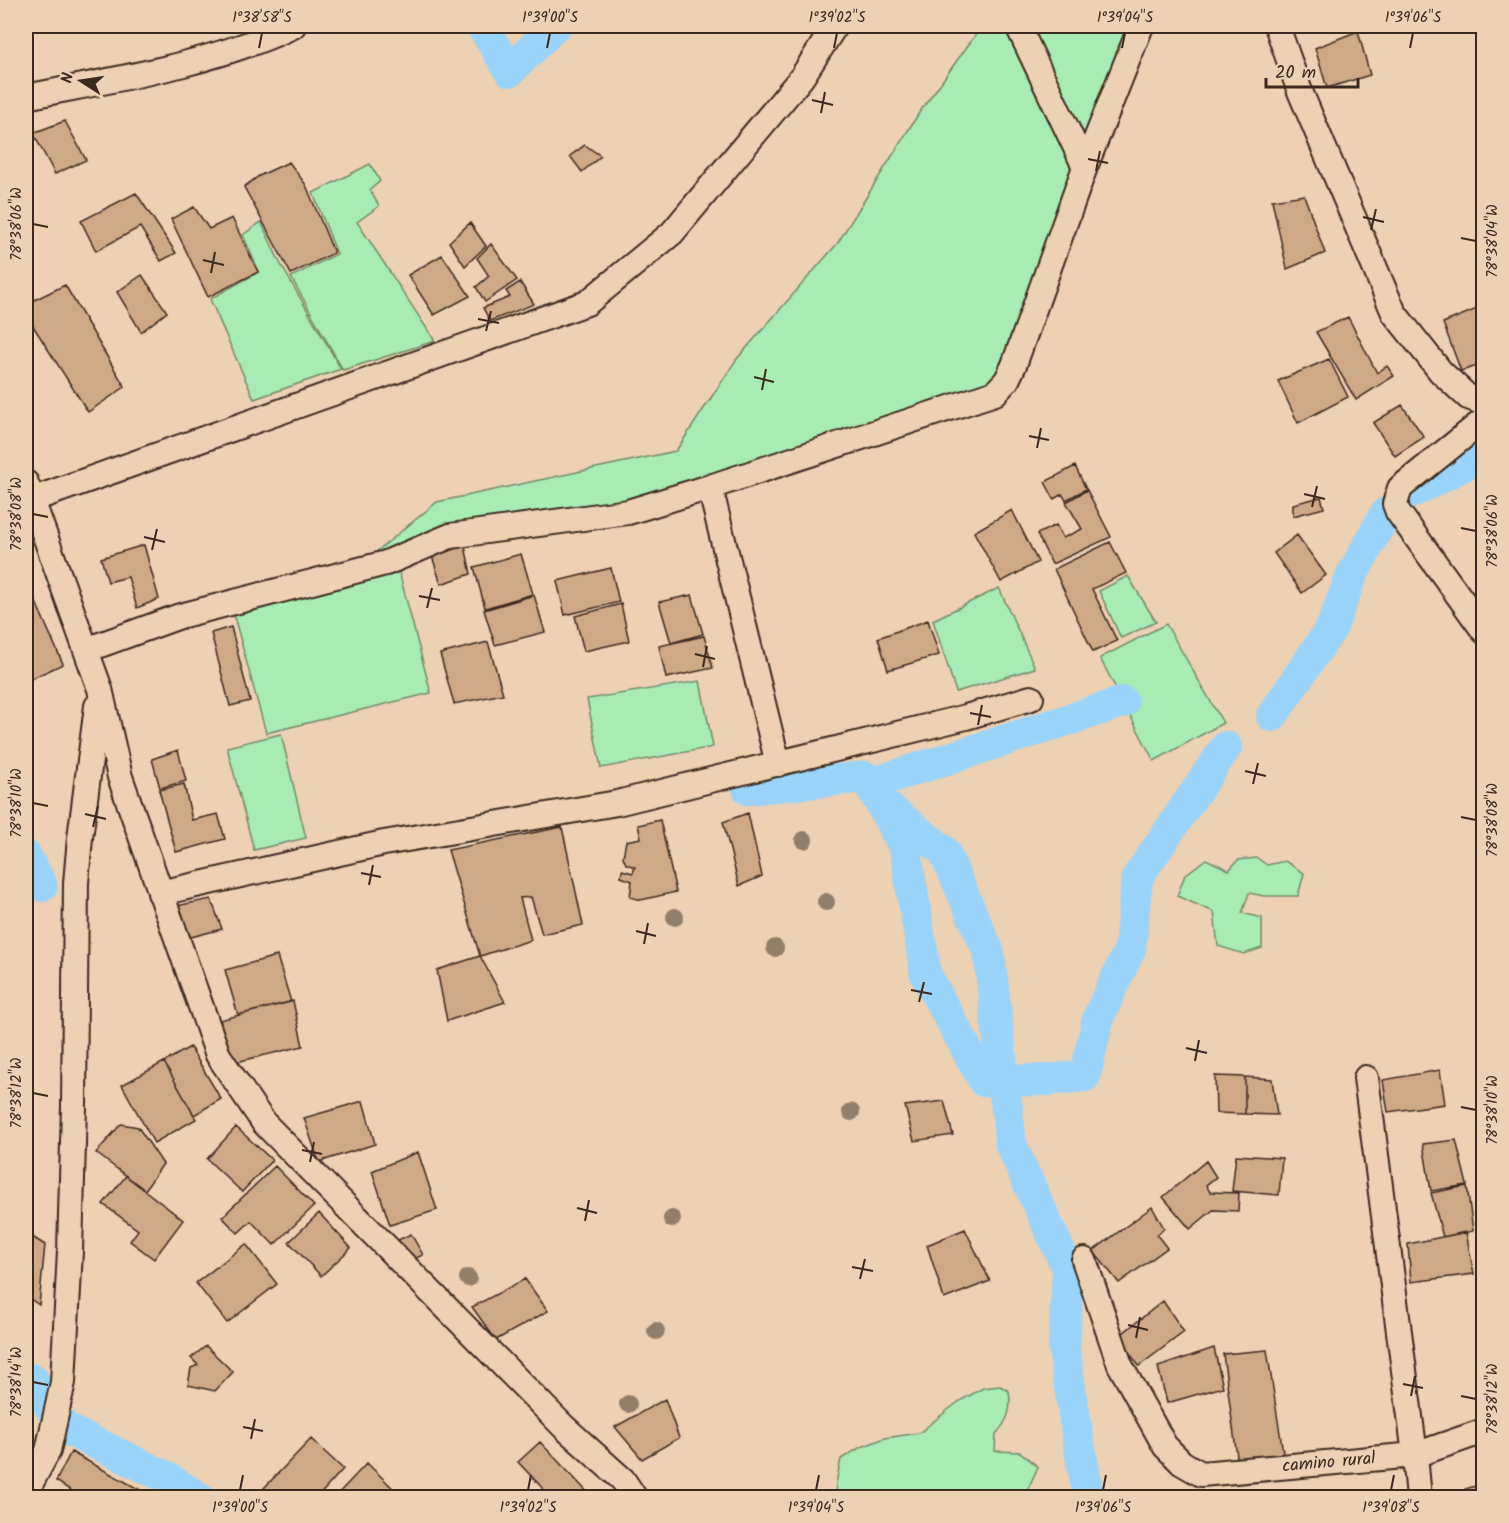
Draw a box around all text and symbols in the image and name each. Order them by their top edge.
text: 1°38'58"S [232,6,292,30]
text: 1°39'00"S [522,6,578,30]
text: 1°39'02"S [808,6,866,30]
text: 1°39'04"S [1097,6,1153,30]
text: 1°39'06"S [1385,6,1441,30]
north arrow [51,51,111,111]
scale bar [1266,51,1358,89]
text: 20 m [1275,59,1316,88]
text: N [55,71,81,86]
text: 78°38'06"W [5,187,29,261]
text: 78°38'04"W [1481,204,1505,278]
text: 78°38'08"W [5,477,29,551]
text: 78°38'06"W [1481,494,1505,568]
text: 78°38'10"W [5,768,29,838]
text: 78°38'08"W [1481,783,1505,857]
text: 78°38'12"W [5,1057,29,1128]
text: 78°38'10"W [1481,1075,1505,1145]
text: 78°38'14"W [5,1347,29,1417]
text: 78°38'12"W [1481,1363,1505,1434]
street label: camino rural [1281,1444,1377,1482]
text: 1°39'00"S [212,1496,268,1520]
text: 1°39'02"S [499,1496,557,1520]
text: 1°39'04"S [788,1496,844,1520]
text: 1°39'06"S [1075,1496,1131,1520]
text: 1°39'08"S [1362,1496,1420,1520]

